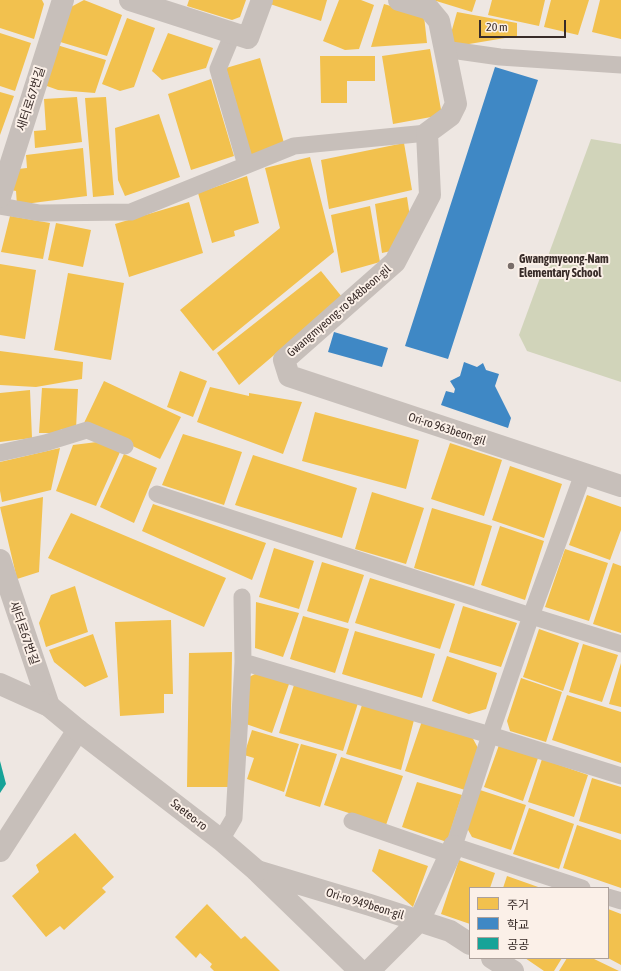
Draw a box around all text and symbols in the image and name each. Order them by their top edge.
scale bar [481,12,568,38]
text: 20 m [486,20,508,34]
street label: 새터로67번길 [14,65,48,133]
place label: Gwangmyeong-Nam Elementary School [519,252,609,280]
marker: Gwangmyeong-Nam Elementary School [506,261,516,271]
street label: Gwangmyeong-ro 848beon-gil [284,262,394,360]
street label: Ori-ro 963beon-gil [406,410,488,448]
street label: 새터로67번길 [6,599,42,667]
street label: Saeteo-ro [168,796,210,834]
street label: Ori-ro 949beon-gil [324,885,406,923]
legend [469,887,609,959]
text: 주거 [507,898,529,912]
text: 학교 [507,918,529,932]
text: 공공 [507,938,529,952]

